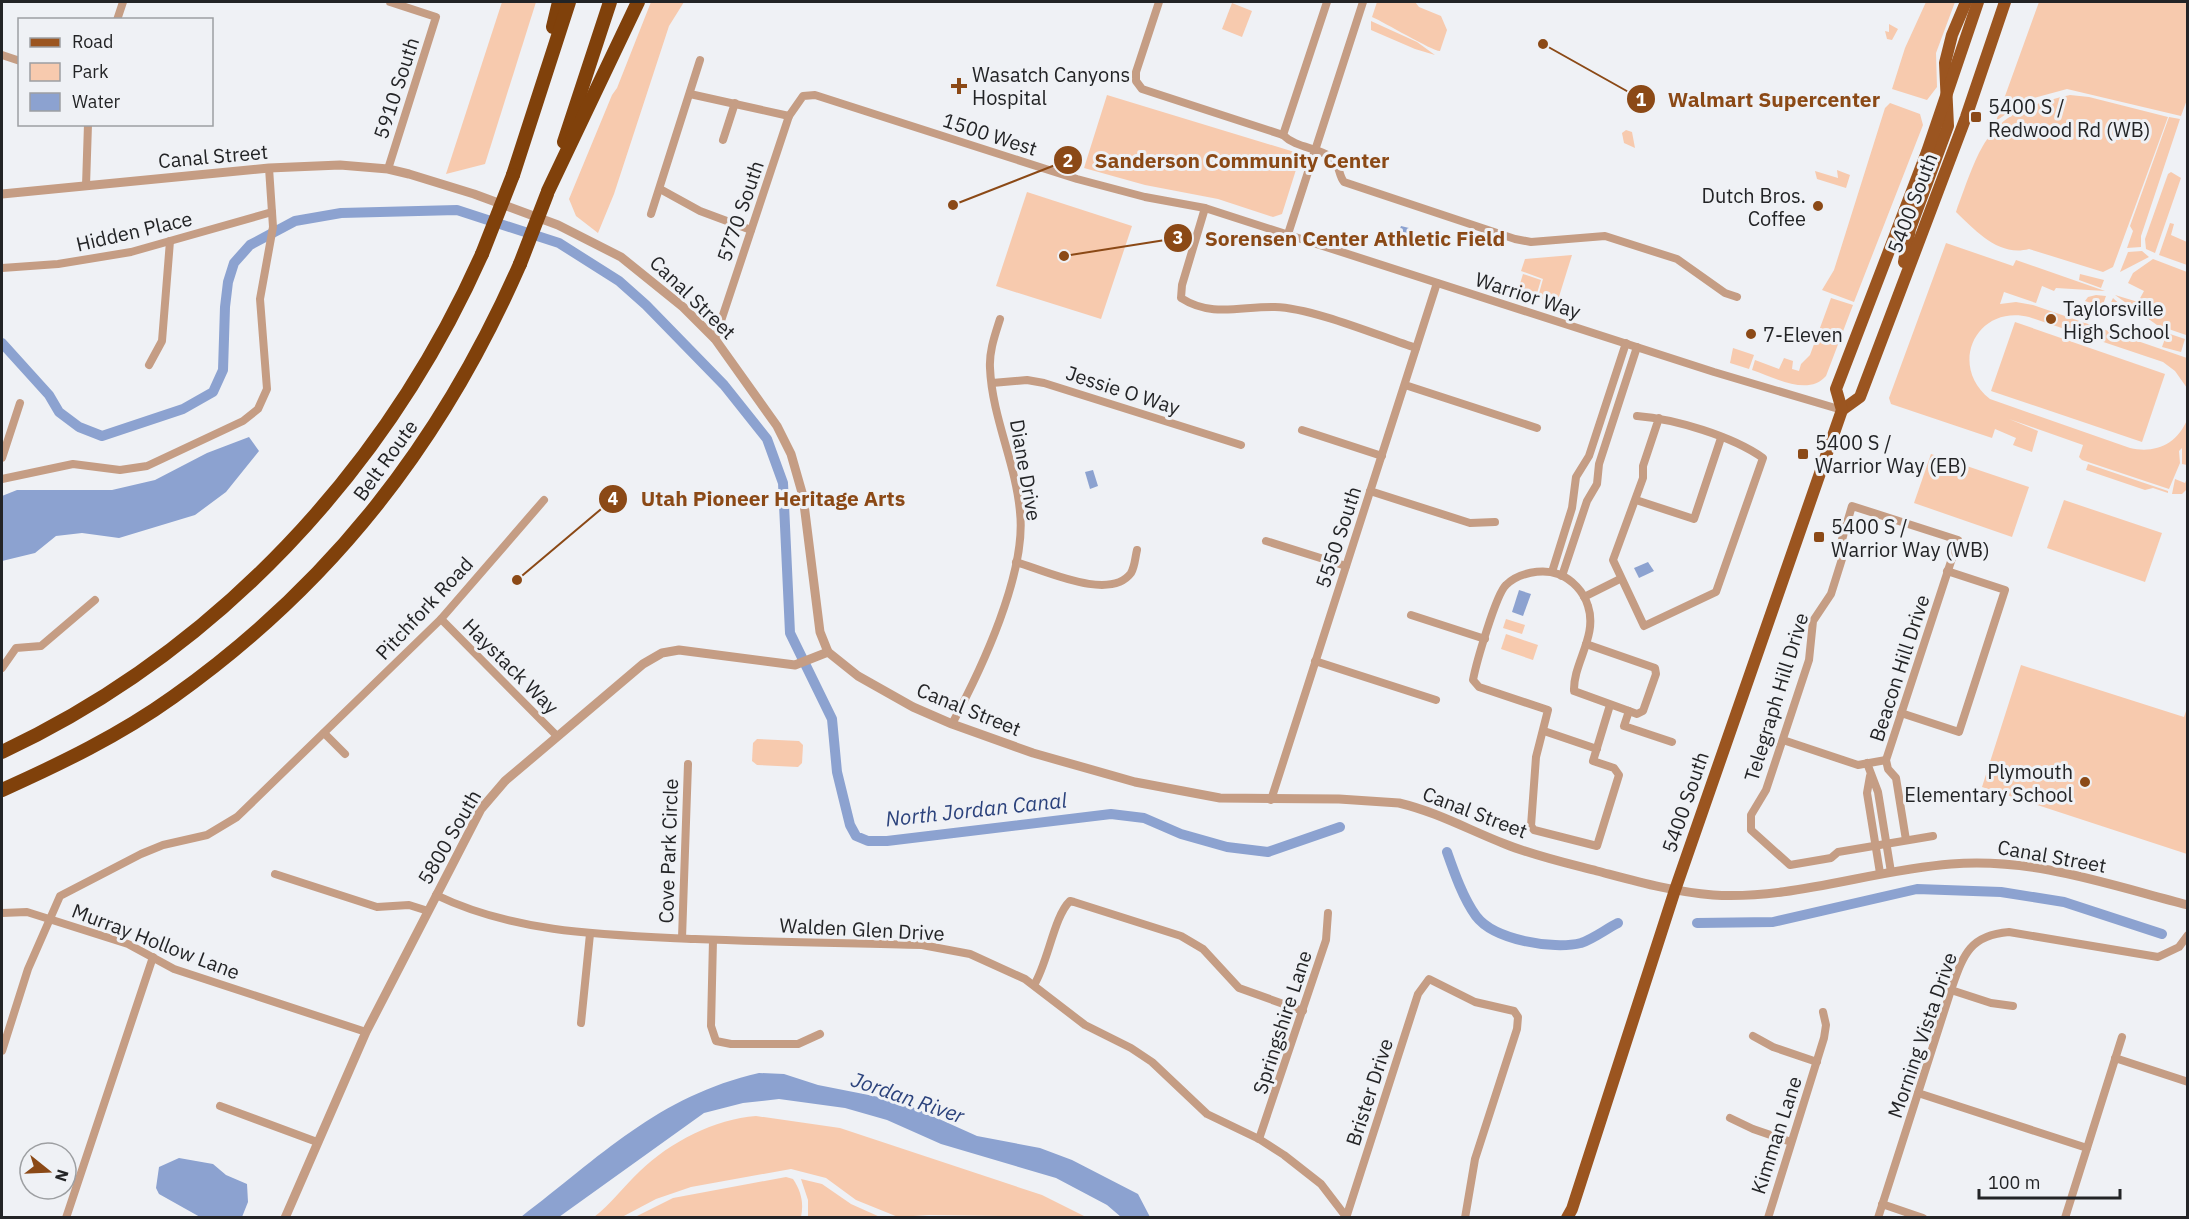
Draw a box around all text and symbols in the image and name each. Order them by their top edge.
legend [18,18,213,126]
text: Road [72,30,113,53]
street label: 5910 South [367,34,425,142]
text: Park [72,60,109,83]
place label: Wasatch Canyons Hospital [972,61,1130,111]
marker: Wasatch Canyons Hospital [950,77,968,95]
callout: Walmart Supercenter [1626,80,1892,119]
text: Walmart Supercenter [1668,85,1881,113]
text: 1 [1636,88,1647,111]
text: Water [72,90,121,113]
place label: 5400 S / Redwood Rd (WB) [1988,93,2151,143]
street label: 1500 West [939,106,1041,162]
marker: 5400 S / Redwood Rd (WB) [1969,110,1983,124]
street label: Canal Street [157,138,269,174]
callout: Sanderson Community Center [1053,141,1402,180]
text: Sanderson Community Center [1094,146,1390,174]
text: 2 [1063,149,1073,172]
street label: 5400 South [1881,149,1943,257]
street label: 5770 South [710,157,770,265]
place label: Dutch Bros. Coffee [1702,182,1806,232]
marker: Dutch Bros. Coffee [1811,199,1825,213]
street label: Hidden Place [73,205,195,257]
callout: Sorensen Center Athletic Field [1163,219,1518,258]
text: Sorensen Center Athletic Field [1205,224,1505,252]
text: 3 [1173,226,1183,249]
street label: Canal Street [644,249,742,345]
street label: Warrior Way [1472,265,1584,325]
place label: Taylorsville High School [2063,295,2170,345]
marker: Taylorsville High School [2044,312,2058,326]
place label: 7-Eleven [1763,321,1843,348]
marker: 7-Eleven [1744,327,1758,341]
street label: Jessie O Way [1063,359,1183,421]
street label: Belt Route [346,414,424,506]
street label: Diane Drive [1004,417,1048,523]
place label: 5400 S / Warrior Way (EB) [1815,429,1967,479]
marker: 5400 S / Warrior Way (EB) [1796,447,1810,461]
callout: Utah Pioneer Heritage Arts [598,479,917,518]
street label: 5550 South [1309,483,1367,591]
text: Utah Pioneer Heritage Arts [641,484,905,512]
text: 4 [608,487,619,510]
place label: 5400 S / Warrior Way (WB) [1831,513,1990,563]
marker: 5400 S / Warrior Way (WB) [1812,530,1826,544]
street label: Pitchfork Road [369,551,479,665]
street label: Beacon Hill Drive [1863,591,1935,745]
street label: Telegraph Hill Drive [1738,609,1814,785]
street label: Haystack Way [457,612,565,720]
street label: Canal Street [913,676,1025,742]
street label: 5400 South [1655,748,1715,856]
place label: Plymouth Elementary School [1904,758,2073,808]
marker: Plymouth Elementary School [2078,775,2092,789]
street label: Cove Park Circle [652,778,684,924]
street label: Canal Street [1419,780,1531,844]
street label: 5800 South [411,785,487,889]
water label: North Jordan Canal [884,786,1069,832]
street label: Canal Street [1995,833,2109,879]
street label: Murray Hollow Lane [68,897,244,985]
street label: Walden Glen Drive [779,911,945,947]
street label: Springshire Lane [1246,947,1318,1097]
street label: Morning Vista Drive [1881,949,1963,1121]
street label: Brister Drive [1339,1035,1399,1149]
water label: Jordan River [848,1065,970,1130]
street label: Kimman Lane [1744,1073,1808,1197]
north arrow [18,1141,78,1201]
scale bar [1979,1162,2120,1200]
text: N [51,1167,74,1184]
text: 100 m [1988,1171,2040,1194]

